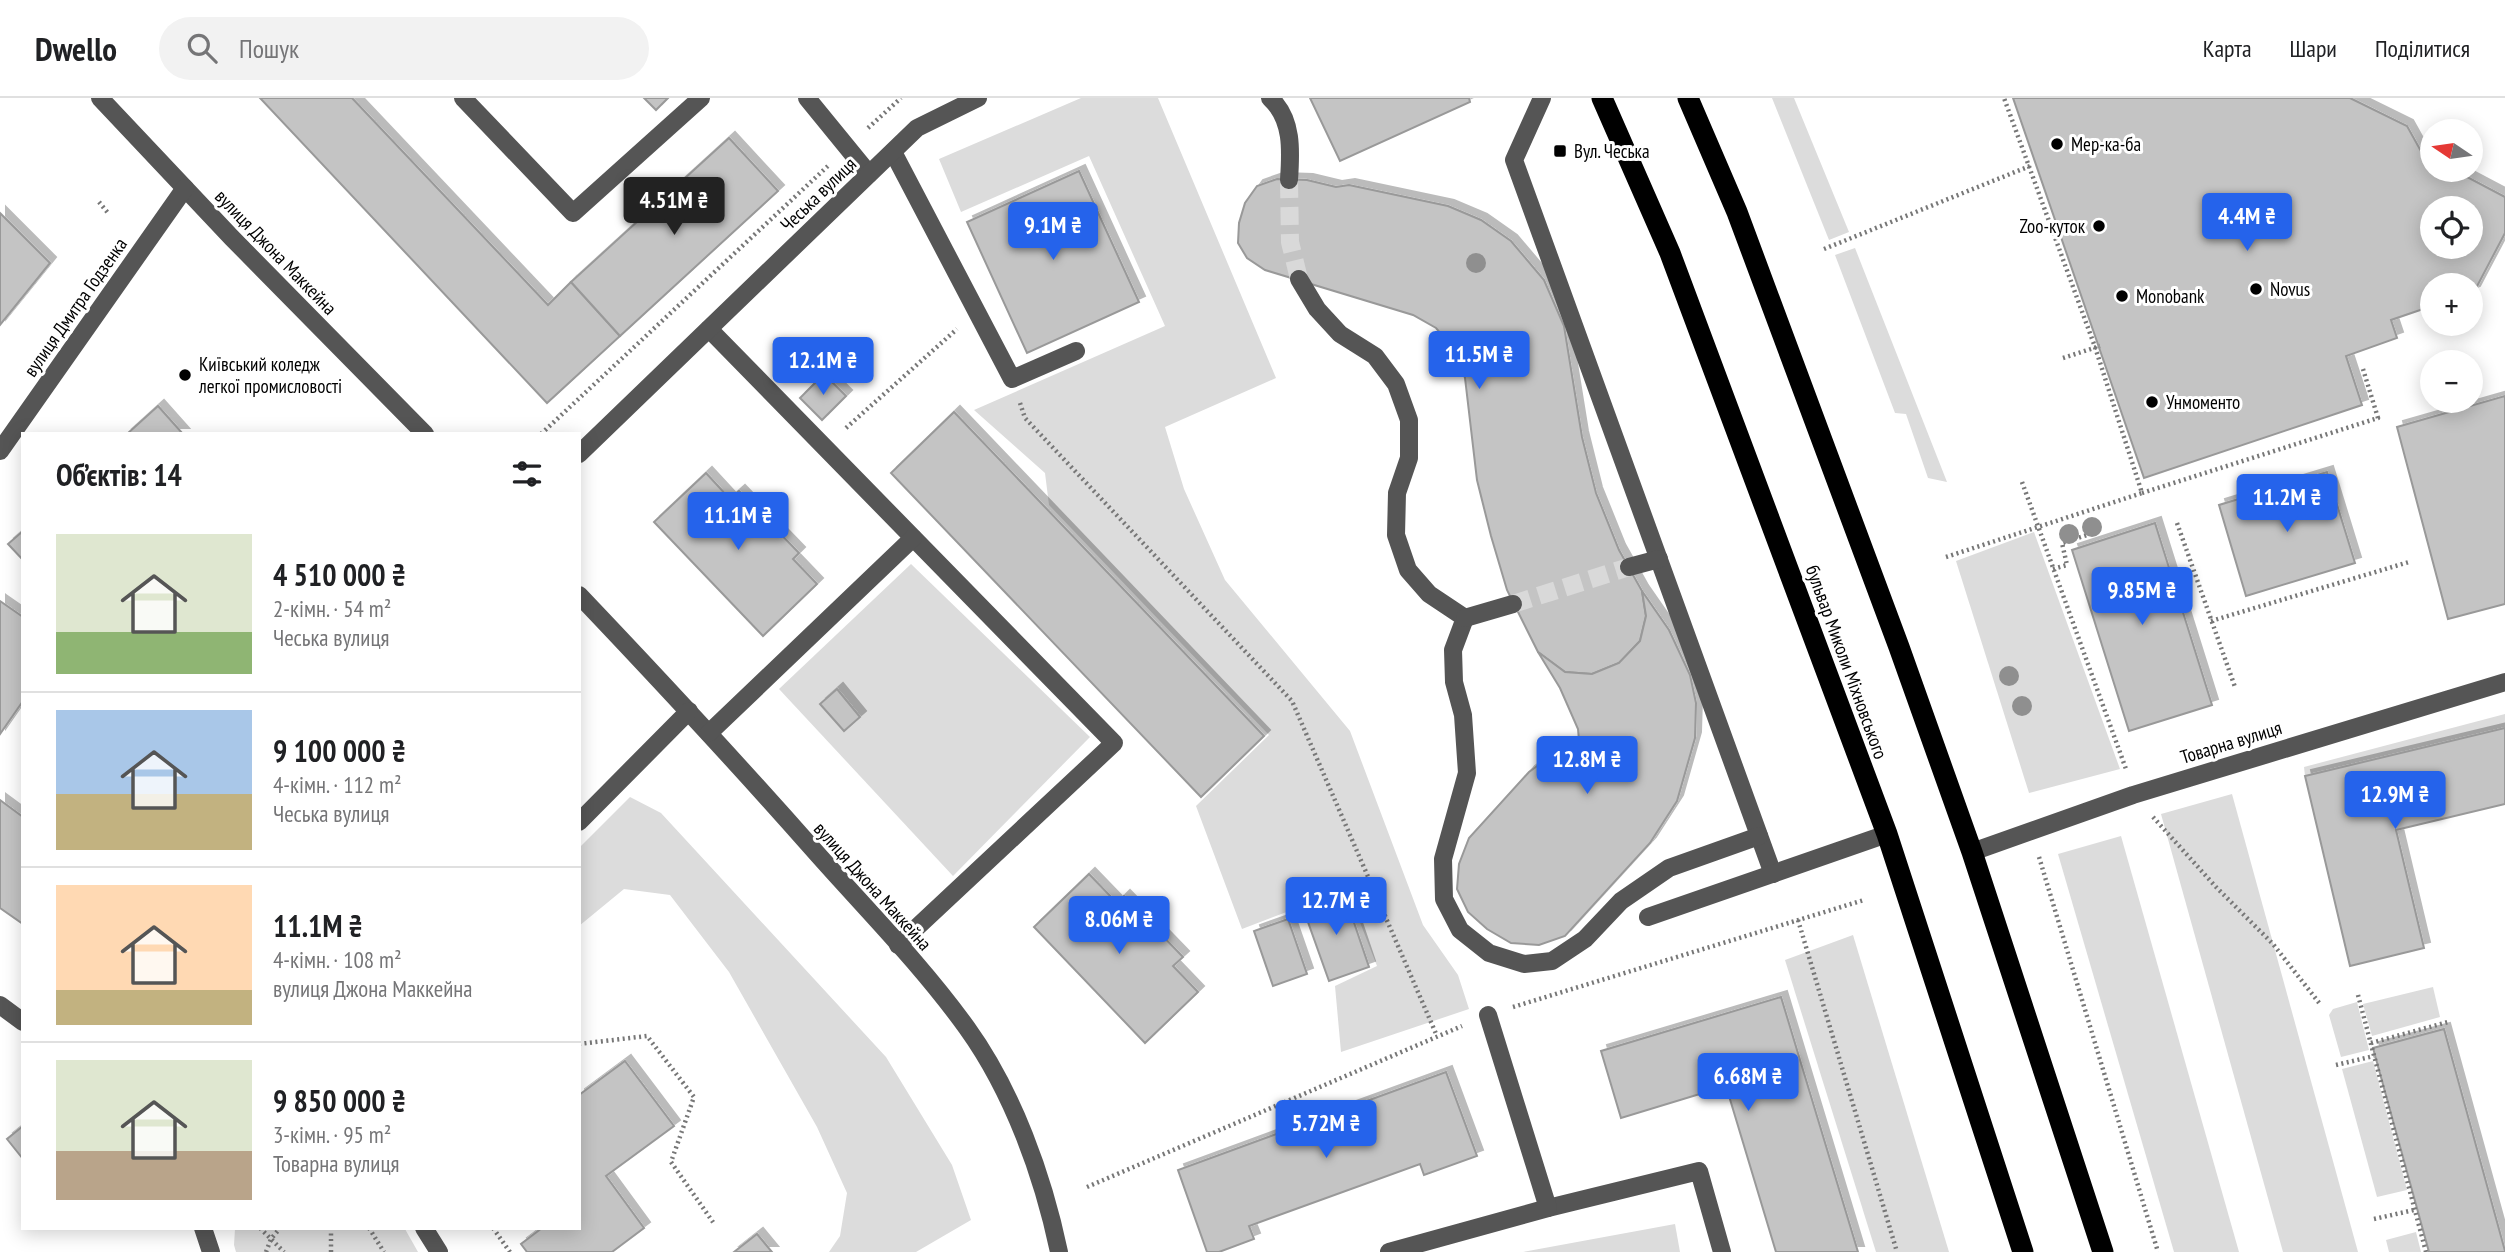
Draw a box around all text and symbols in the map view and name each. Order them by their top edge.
search box [159,17,649,80]
text: Dwello [35,27,117,70]
icon: search [183,29,221,67]
text: Пошук [239,32,299,65]
text: Карта [2203,33,2252,64]
text: Шари [2290,33,2337,64]
text: Поділитися [2375,33,2470,64]
north arrow [2420,119,2483,182]
map controls [2420,119,2483,413]
place label: Мер-ка-ба [2071,132,2141,156]
marker: Мер-ка-ба [2049,136,2065,152]
place label: Вул. Чеська [1574,139,1650,163]
marker: Вул. Чеська [1552,143,1568,159]
street label: Чеська вулиця [775,152,861,236]
pin: 4.51M ₴ [609,178,739,237]
street label: вулиця Джона Маккейна [210,184,342,320]
text: 4.51M ₴ [640,185,708,214]
pin: 4.4M ₴ [2190,194,2304,253]
button: locate [2420,196,2483,259]
text: 4.4M ₴ [2218,201,2276,230]
pin: 9.1M ₴ [996,202,1110,262]
text: 9.1M ₴ [1024,210,1082,239]
place label: Zoo-куток [2019,214,2086,238]
marker: Zoo-куток [2091,218,2107,234]
street label: вулиця Дмитра Годзенка [18,233,132,381]
button: + [2420,273,2483,336]
place label: Novus [2270,277,2310,301]
marker: Novus [2248,281,2264,297]
place label: Monobank [2136,284,2205,308]
marker: Monobank [2114,288,2130,304]
pin: 11.5M ₴ [1414,331,1544,391]
pin: 12.1M ₴ [758,338,888,397]
text: 11.5M ₴ [1445,339,1513,368]
text: 12.1M ₴ [789,345,857,374]
button: − [2420,350,2483,413]
place label: Київський коледж легкої промисловості [198,352,342,398]
marker: Київський коледж легкої промисловості [177,367,193,383]
place label: Унмоменто [2166,390,2240,414]
marker: Унмоменто [2144,394,2160,410]
text: Об’єктів: 14 [56,455,182,494]
icon: filters [508,455,546,493]
pin: 11.2M ₴ [2222,474,2352,534]
text: 11.2M ₴ [2253,482,2321,511]
pin: 11.1M ₴ [673,492,803,552]
text: 11.1M ₴ [704,500,772,529]
text: 4 510 000 ₴ [273,555,406,594]
icon: home [112,562,196,646]
street label: бульвар Миколи Міхновського [1801,562,1893,762]
pin: 9.85M ₴ [2077,568,2207,627]
text: 9.85M ₴ [2108,575,2176,604]
text: 2-кімн. · 54 m² [273,594,391,623]
text: Чеська вулиця [273,623,390,652]
street label: Товарна вулиця [2178,715,2284,769]
text: 9 100 000 ₴ [273,731,406,770]
pin: 12.8M ₴ [1522,736,1652,796]
icon: home [112,738,196,822]
text: 12.8M ₴ [1553,744,1621,773]
text: 4-кімн. · 112 m² [273,770,402,799]
pin: 12.9M ₴ [2330,772,2460,831]
text: 12.9M ₴ [2361,779,2429,808]
text: Чеська вулиця [273,799,390,828]
street label: вулиця Джона Маккейна [809,817,937,955]
pin: 12.7M ₴ [1271,878,1401,937]
text: 12.7M ₴ [1302,885,1370,914]
pin: 8.06M ₴ [1054,896,1184,956]
text: 8.06M ₴ [1085,904,1153,933]
text: 11.1M ₴ [273,906,363,945]
icon: home [112,913,196,997]
text: 4-кімн. · 108 m² [273,945,402,974]
text: вулиця Джона Маккейна [273,974,472,1003]
pin: 6.68M ₴ [1683,1054,1813,1113]
text: 6.68M ₴ [1714,1061,1782,1090]
text: 9 850 000 ₴ [273,1081,406,1120]
icon: home [112,1088,196,1172]
pin: 5.72M ₴ [1261,1100,1391,1160]
text: 5.72M ₴ [1292,1108,1360,1137]
text: 3-кімн. · 95 m² [273,1120,391,1149]
text: Товарна вулиця [273,1149,400,1178]

